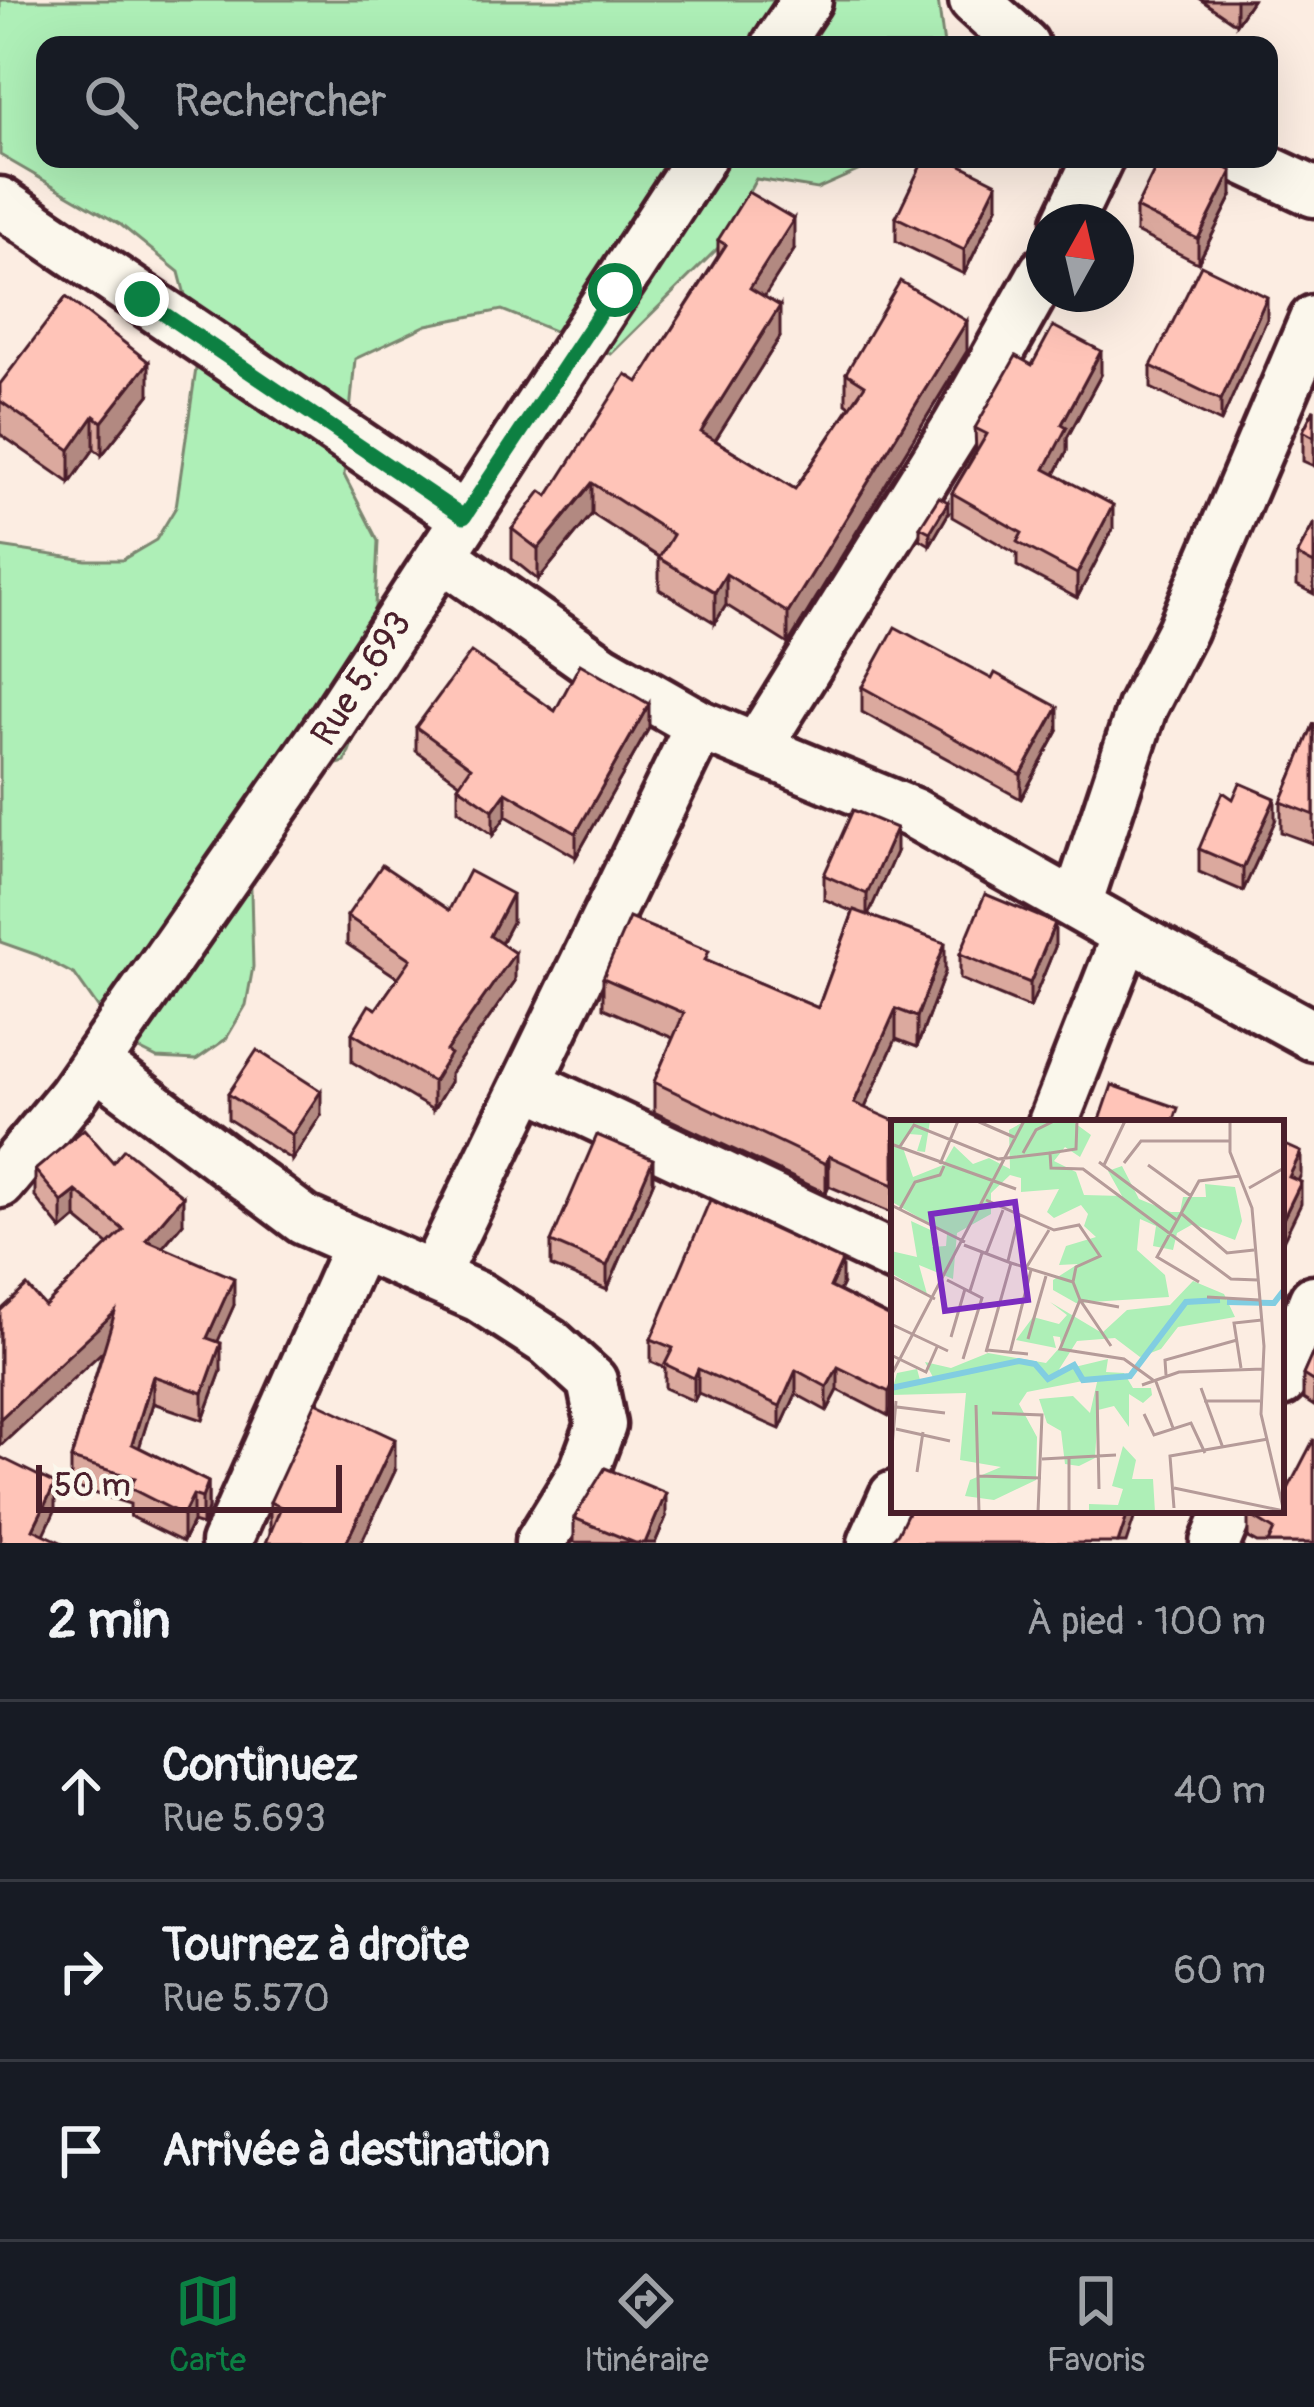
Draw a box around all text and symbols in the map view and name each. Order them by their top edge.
search box [36,36,1278,168]
icon: search [78,69,144,135]
text: Rechercher [174,74,387,130]
north arrow [1026,204,1134,312]
route start [588,263,642,317]
route end [115,272,169,326]
street label: Rue 5.693 [301,603,421,755]
inset map [891,1120,1284,1513]
scale bar [36,1459,342,1512]
text: 50 m [54,1465,131,1506]
text: 2 min [48,1589,170,1653]
text: À pied · 100 m [1026,1597,1266,1646]
text: Continuez [162,1738,358,1794]
icon: ahead [48,1758,114,1824]
text: 40 m [1174,1766,1266,1815]
text: Rue 5.693 [162,1794,326,1843]
text: Tournez à droite [162,1918,469,1974]
icon: right [48,1938,114,2004]
text: 60 m [1174,1946,1266,1995]
text: Rue 5.570 [162,1974,330,2023]
icon: arrive [48,2118,114,2184]
text: Arrivée à destination [162,2123,550,2179]
tab: Carte [169,2268,246,2381]
tab: Itinéraire [584,2268,709,2381]
tab: Favoris [1047,2268,1145,2381]

